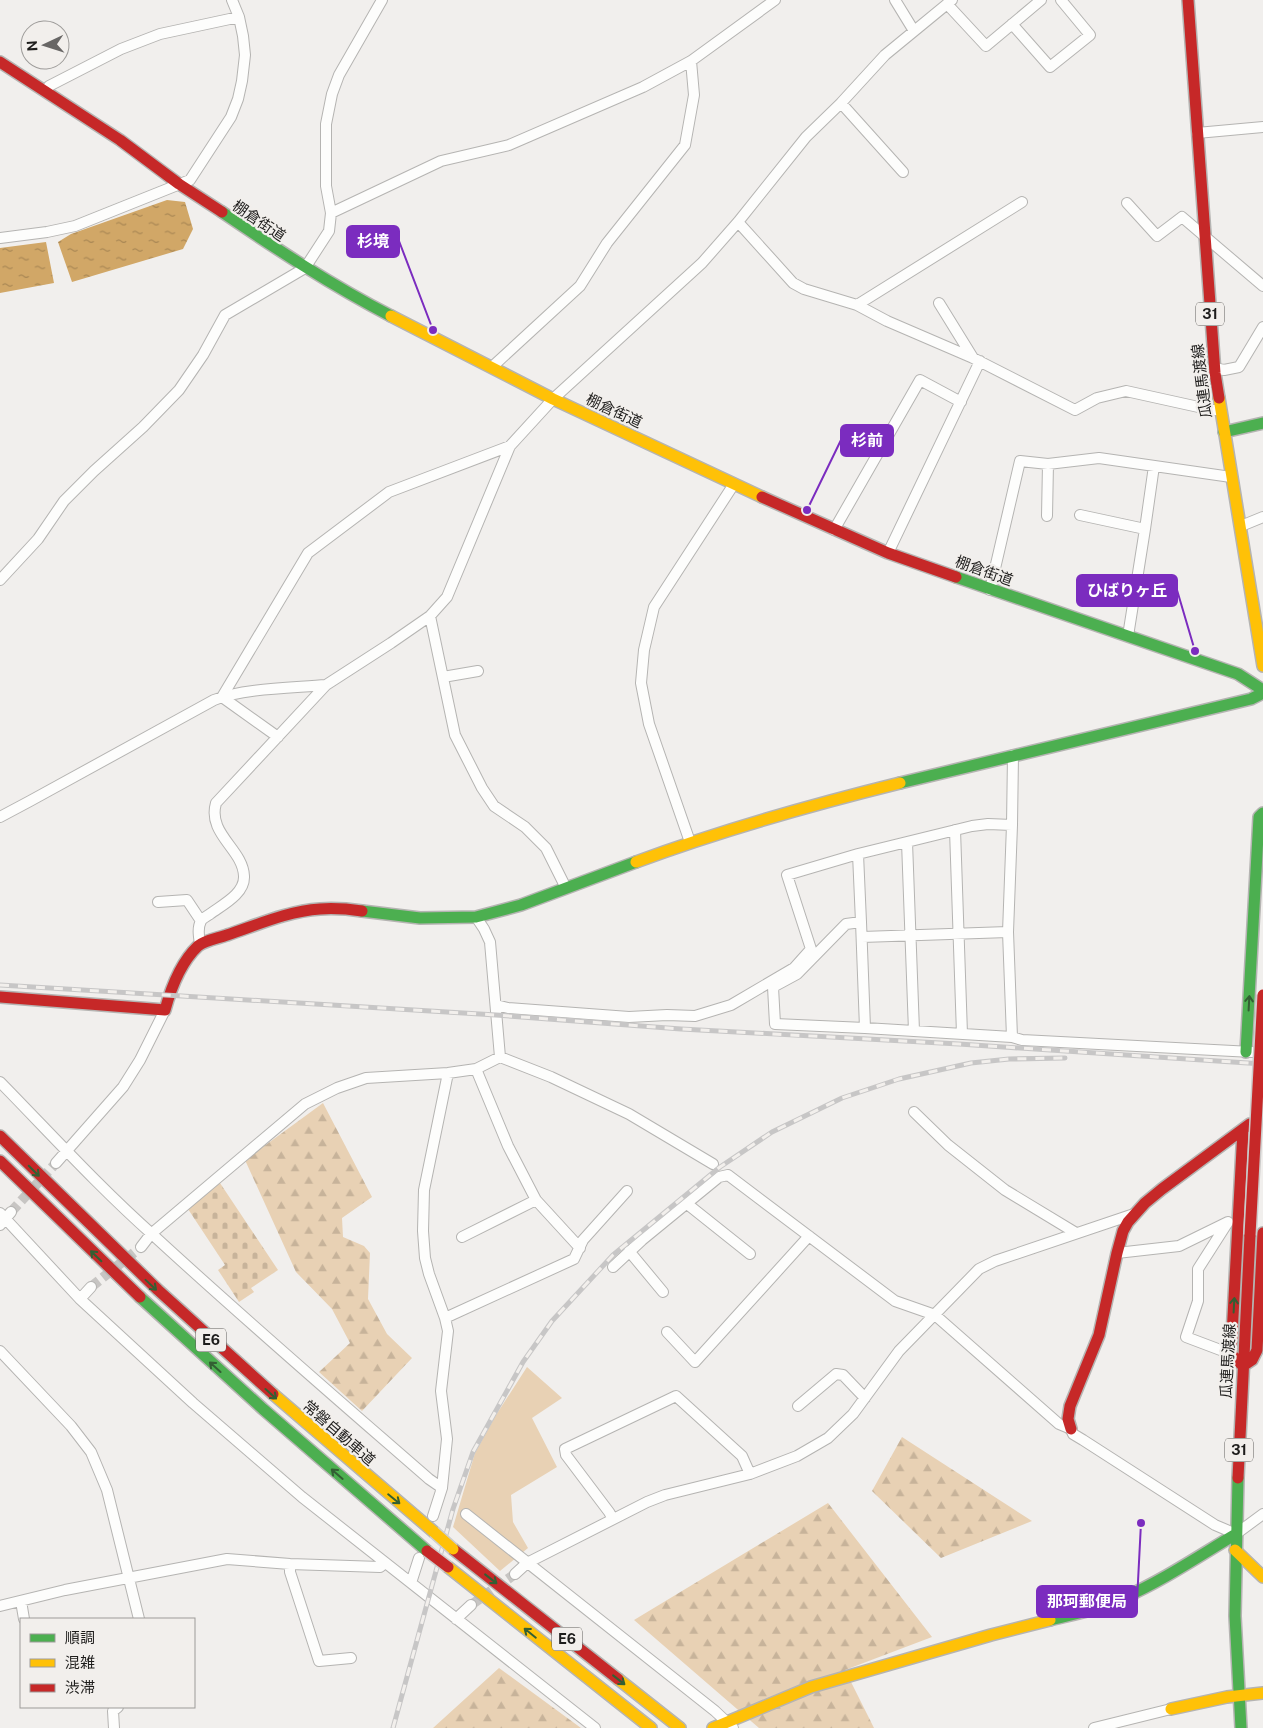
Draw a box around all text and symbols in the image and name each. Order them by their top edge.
north arrow [20,20,70,70]
text: N [24,40,40,52]
street label: 棚倉街道 [230,197,289,244]
callout: 杉境 [347,226,399,257]
text: 杉境 [357,232,389,251]
road number: 31 [1196,302,1224,326]
street label: 瓜連馬渡線 [1188,343,1215,419]
street label: 棚倉街道 [583,390,645,431]
callout: 杉前 [841,425,893,456]
text: 杉前 [851,431,883,450]
street label: 棚倉街道 [953,552,1015,589]
callout: ひばりヶ丘 [1077,575,1177,606]
text: ひばりヶ丘 [1087,581,1167,600]
one-way arrow [1244,995,1253,1011]
one-way arrow [28,1165,40,1177]
one-way arrow [90,1250,103,1262]
one-way arrow [144,1279,157,1290]
one-way arrow [1229,1297,1238,1313]
street label: 瓜連馬渡線 [1217,1323,1238,1399]
road number: E6 [196,1328,226,1352]
one-way arrow [209,1361,222,1373]
one-way arrow [264,1388,277,1399]
street label: 常磐自動車道 [300,1397,379,1469]
road number: 31 [1225,1438,1253,1462]
one-way arrow [331,1469,344,1480]
one-way arrow [388,1494,401,1505]
one-way arrow [485,1574,498,1585]
callout: 那珂郵便局 [1037,1586,1137,1617]
text: 那珂郵便局 [1047,1592,1127,1611]
legend [20,1618,195,1708]
one-way arrow [524,1627,537,1638]
road number: E6 [552,1628,582,1650]
text: 順調 [65,1629,95,1646]
text: 混雑 [65,1654,95,1671]
one-way arrow [612,1675,626,1685]
text: 渋滞 [65,1679,95,1696]

